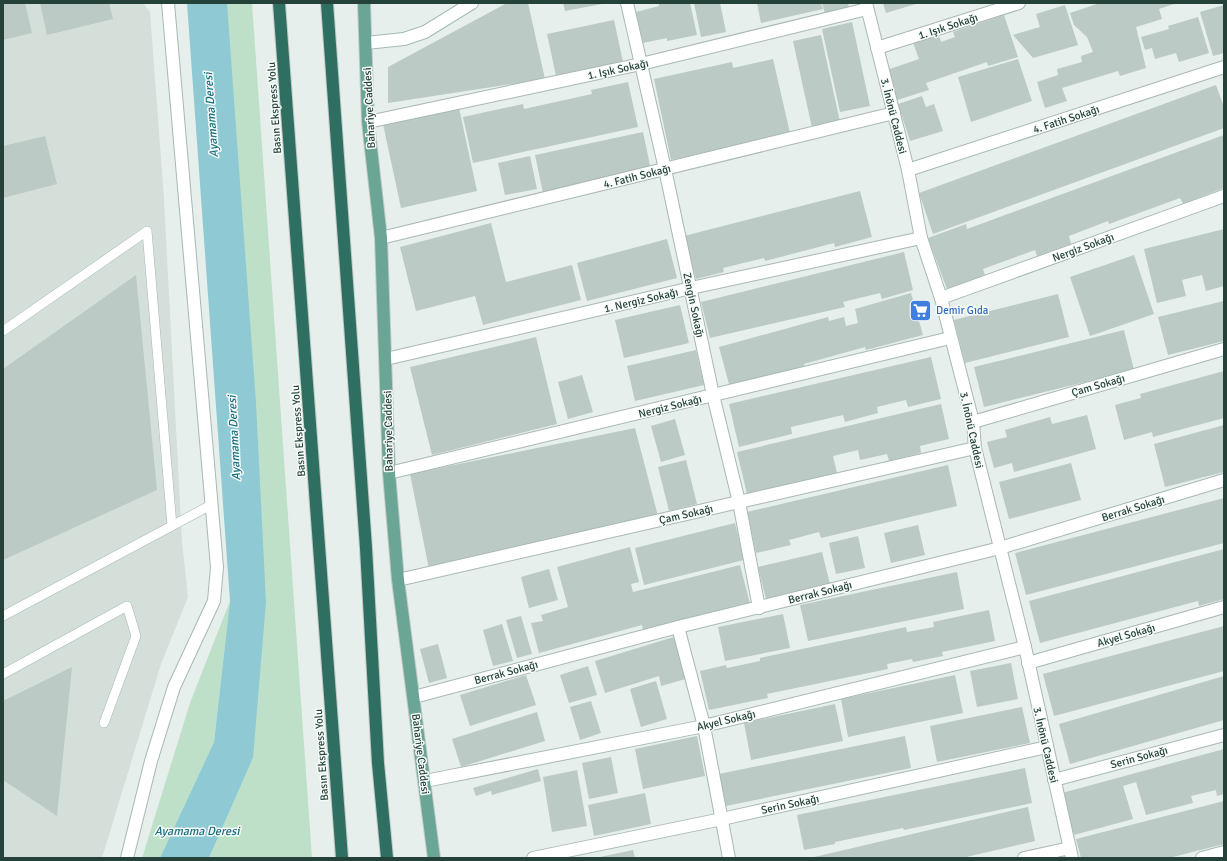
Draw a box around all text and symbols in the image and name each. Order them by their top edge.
street label: 1. Işık Sokağı [917,11,980,42]
street label: 1. Işık Sokağı [586,57,650,82]
street label: Basın Ekspress Yolu [265,62,284,154]
street label: Bahariye Caddesi [361,67,378,149]
water label: Ayamama Deresi [201,70,222,158]
street label: 3. İnönü Caddesi [878,77,910,155]
street label: 4. Fatih Sokağı [1031,103,1101,136]
street label: 4. Fatih Sokağı [602,162,672,191]
street label: Nergiz Sokağı [1051,230,1116,265]
street label: Zengin Sokağı [680,271,707,339]
street label: 1. Nergiz Sokağı [603,286,680,315]
supermarket icon: Demir Gıda [907,297,933,323]
place label: Demir Gıda [936,304,989,317]
street label: Çam Sokağı [1070,372,1126,399]
street label: Basın Ekspress Yolu [289,385,308,477]
street label: Bahariye Caddesi [381,390,396,472]
street label: 3. İnönü Caddesi [957,391,987,469]
street label: Nergiz Sokağı [637,392,703,421]
water label: Ayamama Deresi [225,393,244,481]
street label: Berrak Sokağı [1100,493,1166,524]
street label: Çam Sokağı [658,502,714,527]
street label: Berrak Sokağı [787,578,853,607]
street label: Akyel Sokağı [1095,621,1157,650]
street label: Berrak Sokağı [473,658,539,687]
street label: 3. İnönü Caddesi [1030,706,1062,784]
street label: Akyel Sokağı [695,707,757,734]
street label: Basın Ekspress Yolu [312,709,331,801]
street label: Bahariye Caddesi [409,713,432,795]
street label: Serin Sokağı [1109,744,1169,771]
street label: Serin Sokağı [760,792,820,817]
water label: Ayamama Deresi [154,824,241,839]

